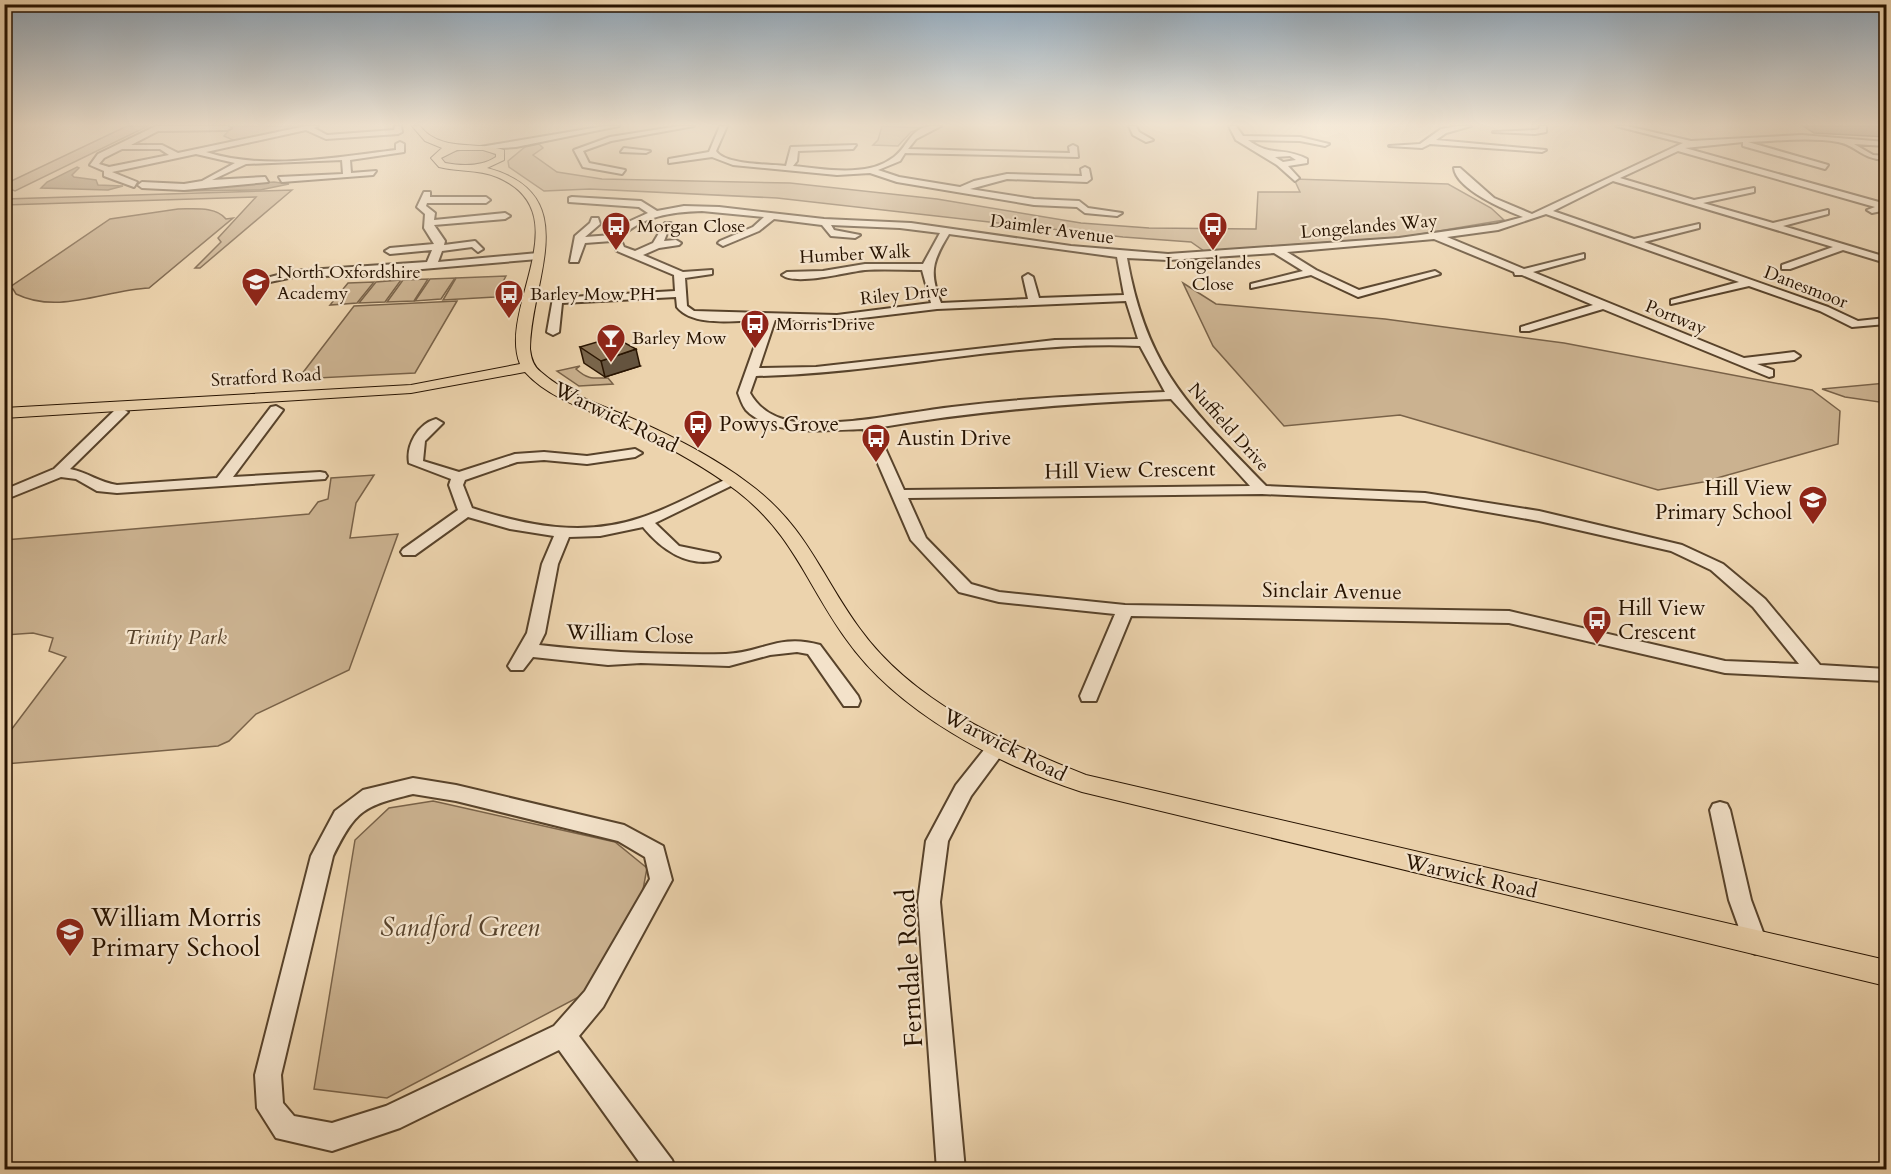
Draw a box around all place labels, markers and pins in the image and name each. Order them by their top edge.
bus stop icon: Morgan Close [600,210,632,252]
bus stop icon: Longelandes Close [1197,210,1229,252]
place label: Morgan Close [637,214,745,239]
place label: Longelandes Close [1165,251,1261,297]
place label: North Oxfordshire Academy [277,260,421,306]
school or university icon: North Oxfordshire Academy [240,266,272,308]
bus stop icon: Barley Mow PH [493,278,525,320]
place label: Barley Mow PH [530,282,655,307]
bus stop icon: Morris Drive [739,308,771,350]
place label: Morris Drive [776,312,875,337]
bar icon: Barley Mow [595,322,627,364]
place label: Barley Mow [632,326,727,351]
bus stop icon: Powys Grove [682,408,714,450]
place label: Powys Grove [719,410,839,439]
bus stop icon: Austin Drive [860,422,892,464]
place label: Austin Drive [897,424,1011,453]
place label: Hill View Primary School [1655,474,1792,527]
school or university icon: Hill View Primary School [1797,484,1829,526]
place label: Hill View Crescent [1618,594,1706,647]
bus stop icon: Hill View Crescent [1581,604,1613,646]
place label: William Morris Primary School [90,900,261,965]
school or university icon: William Morris Primary School [54,916,86,958]

